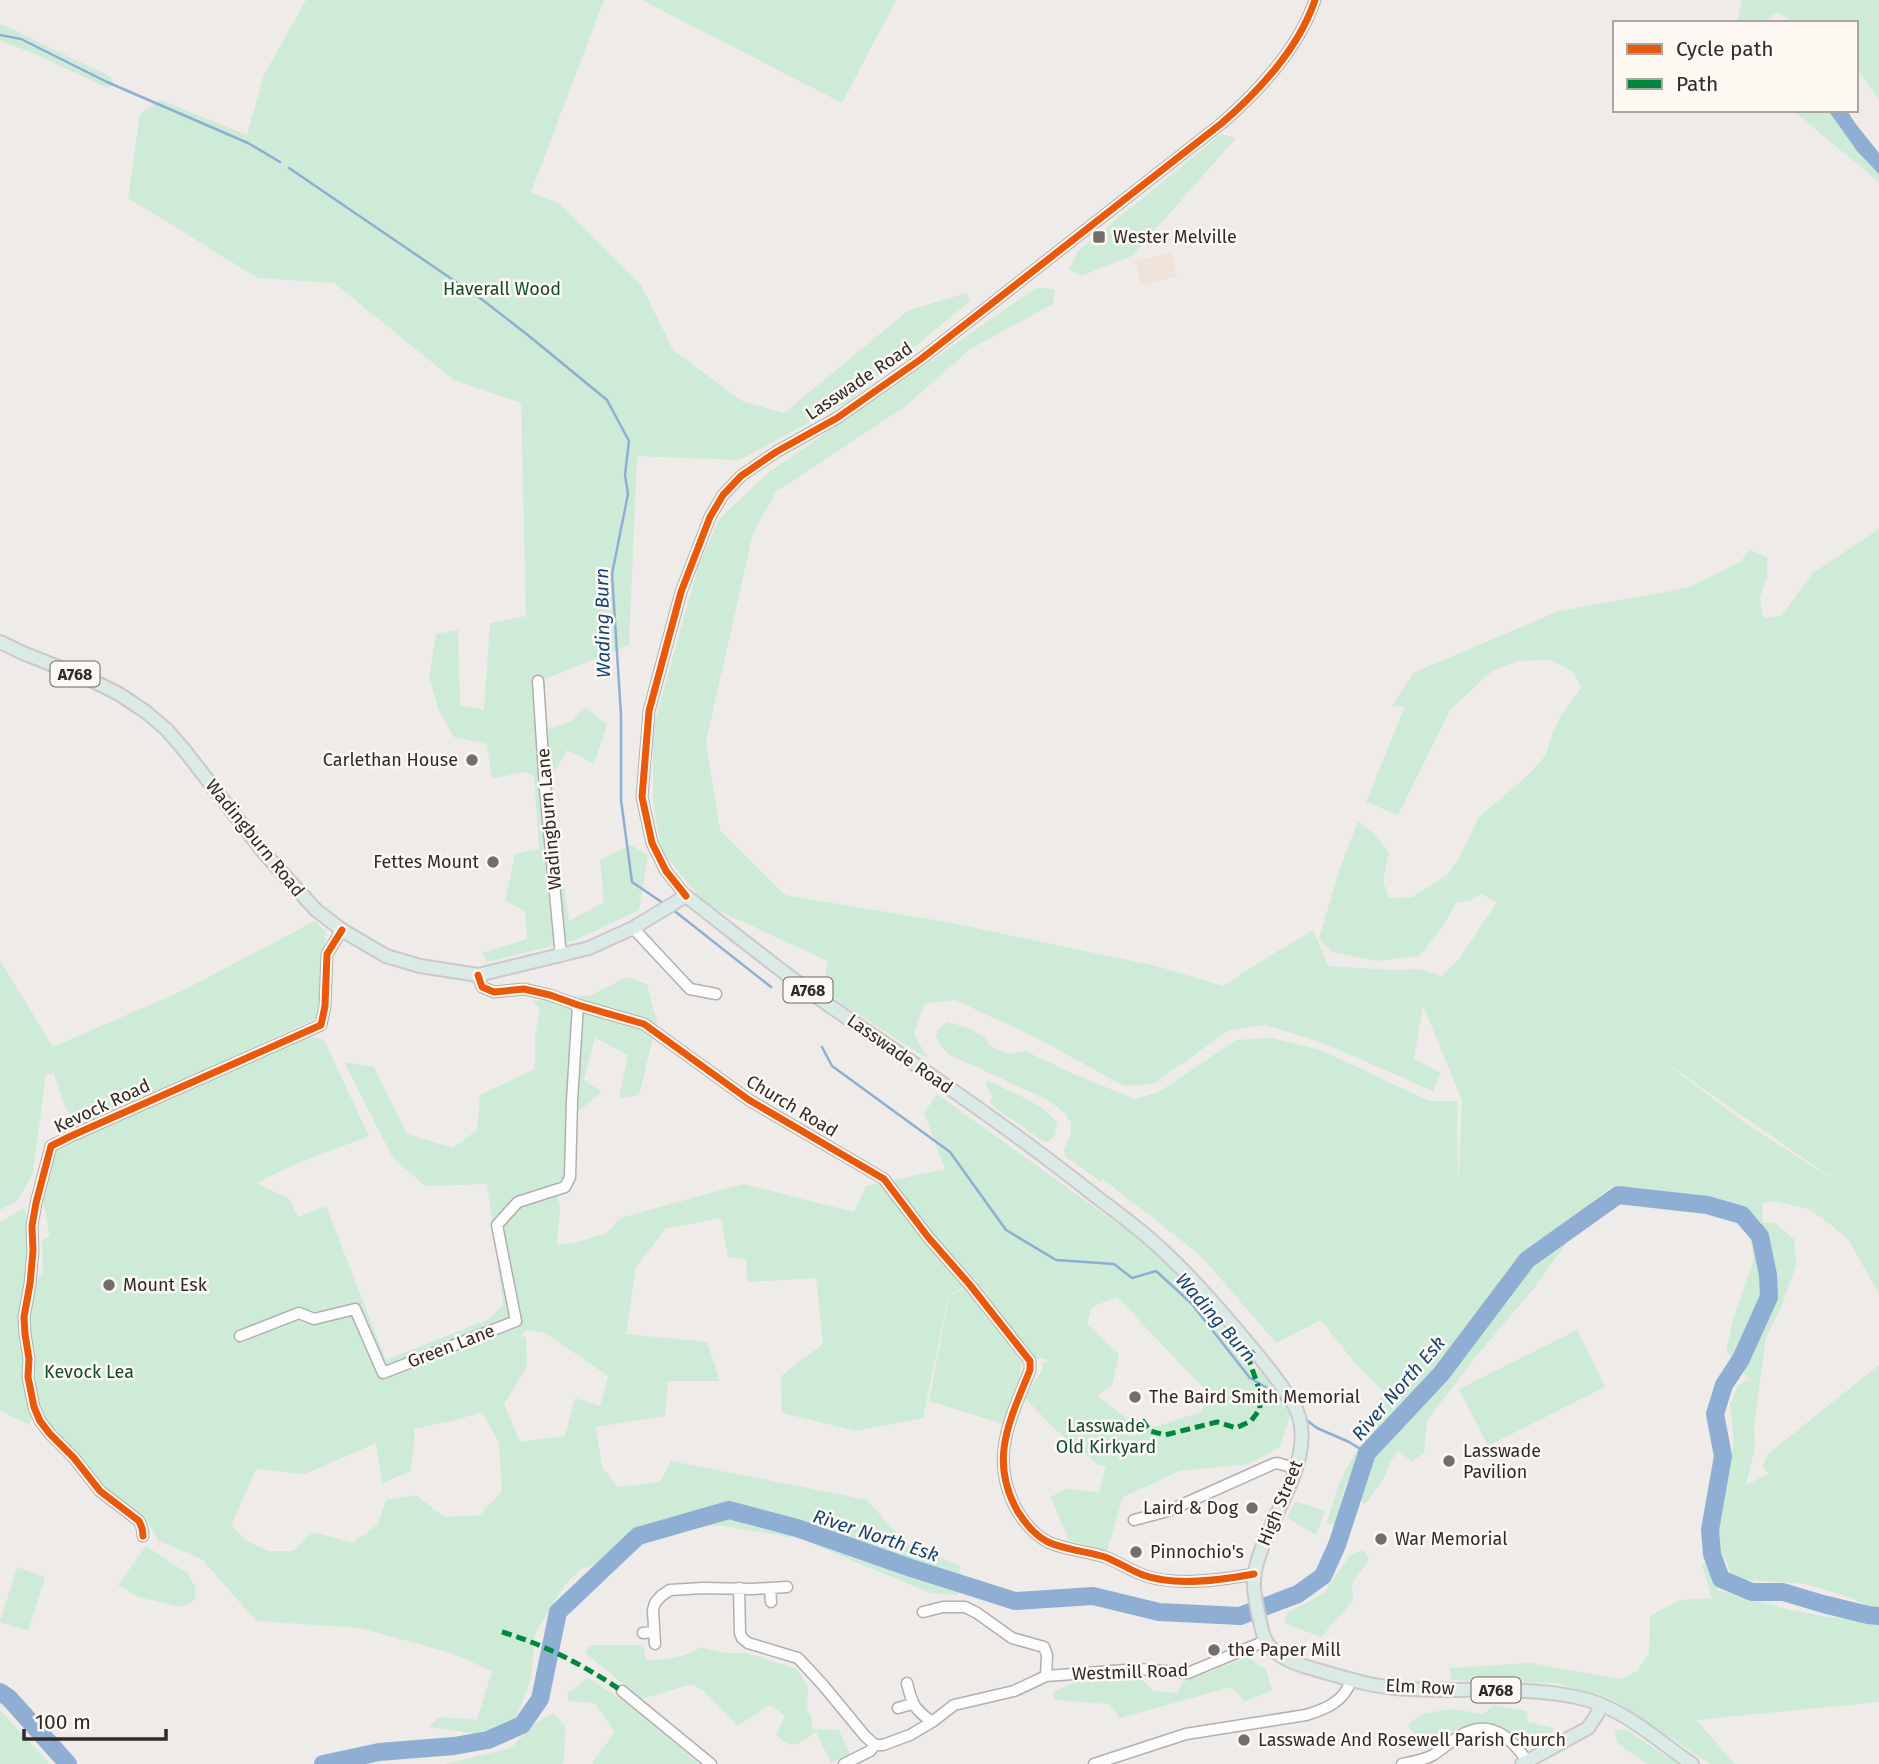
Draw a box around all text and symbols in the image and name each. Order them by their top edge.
legend [1613,21,1858,112]
text: Cycle path [1676,36,1774,62]
text: Path [1676,71,1718,97]
place label: Wester Melville [1113,226,1237,248]
marker: Wester Melville [1091,229,1107,245]
park label: Haverall Wood [443,278,561,300]
street label: Lasswade Road [801,337,917,425]
water label: Wading Burn [590,568,615,678]
road number: A768 [50,662,100,687]
street label: Wadingburn Lane [532,747,566,891]
place label: Carlethan House [323,749,458,771]
marker: Carlethan House [464,752,480,768]
street label: Wadingburn Road [201,775,309,901]
place label: Fettes Mount [373,851,479,873]
marker: Fettes Mount [485,854,501,870]
road number: A768 [784,978,832,1002]
street label: Lasswade Road [843,1009,957,1099]
street label: Church Road [742,1070,842,1142]
street label: Kevock Road [50,1074,154,1138]
water label: Wading Burn [1171,1268,1260,1366]
place label: Mount Esk [123,1274,208,1296]
marker: Mount Esk [101,1277,117,1293]
street label: Green Lane [404,1319,498,1373]
water label: River North Esk [1347,1331,1450,1445]
park label: Kevock Lea [44,1361,134,1383]
place label: The Baird Smith Memorial [1149,1386,1360,1408]
marker: The Baird Smith Memorial [1127,1389,1143,1405]
park label: Lasswade Old Kirkyard [1056,1415,1156,1458]
place label: Lasswade Pavilion [1463,1440,1541,1483]
marker: Lasswade Pavilion [1441,1453,1457,1469]
street label: High Street [1253,1456,1307,1549]
place label: Laird & Dog [1143,1497,1239,1519]
marker: Laird & Dog [1244,1500,1260,1516]
water label: River North Esk [810,1504,942,1567]
place label: War Memorial [1395,1528,1508,1550]
marker: War Memorial [1373,1531,1389,1547]
place label: Pinnochio's [1150,1541,1244,1563]
marker: Pinnochio's [1128,1544,1144,1560]
place label: the Paper Mill [1228,1639,1341,1661]
marker: the Paper Mill [1206,1642,1222,1658]
street label: Westmill Road [1071,1659,1189,1685]
street label: Elm Row [1385,1674,1455,1700]
road number: A768 [1472,1678,1520,1702]
scale bar [24,1698,166,1742]
text: 100 m [35,1709,91,1735]
place label: Lasswade And Rosewell Parish Church [1258,1729,1566,1751]
marker: Lasswade And Rosewell Parish Church [1236,1732,1252,1748]

